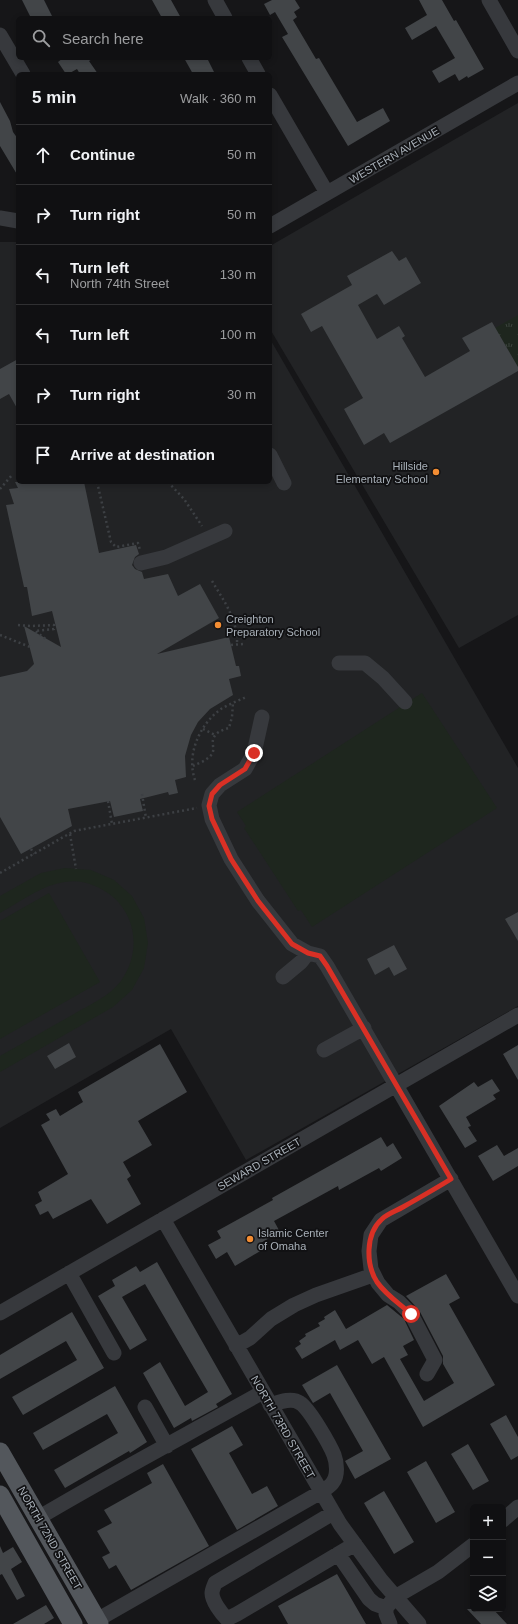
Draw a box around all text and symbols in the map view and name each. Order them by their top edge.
search box [16,16,272,60]
icon: search [30,27,52,49]
text: Search here [62,30,144,47]
text: 5 min [32,88,76,107]
text: Walk · 360 m [180,91,256,106]
street label: WESTERN AVENUE [347,124,441,186]
icon: ahead [32,144,54,166]
text: Continue [70,146,135,163]
text: 50 m [227,147,256,162]
icon: right [32,204,54,226]
text: Turn right [70,206,140,223]
text: 50 m [227,207,256,222]
text: Turn left [70,259,129,276]
icon: left [32,264,54,286]
text: 130 m [220,267,256,282]
text: North 74th Street [70,276,169,291]
icon: left [32,324,54,346]
text: Turn left [70,326,129,343]
text: 100 m [220,327,256,342]
icon: right [32,384,54,406]
text: Turn right [70,386,140,403]
text: 30 m [227,387,256,402]
icon: arrive [32,444,54,466]
text: Arrive at destination [70,446,215,463]
place label: Hillside Elementary School [336,460,428,485]
marker: Hillside Elementary School [431,467,441,477]
place label: Creighton Preparatory School [226,613,320,638]
marker: Creighton Preparatory School [213,620,223,630]
route end [245,744,263,762]
street label: SEWARD STREET [215,1135,303,1193]
place label: Islamic Center of Omaha [258,1227,329,1252]
marker: Islamic Center of Omaha [245,1234,255,1244]
route start [402,1305,420,1323]
street label: NORTH 73RD STREET [249,1374,317,1481]
street label: NORTH 72ND STREET [16,1485,84,1592]
map controls [470,1504,506,1612]
button: + [470,1504,506,1540]
button: − [470,1540,506,1576]
button: layers [470,1576,506,1612]

